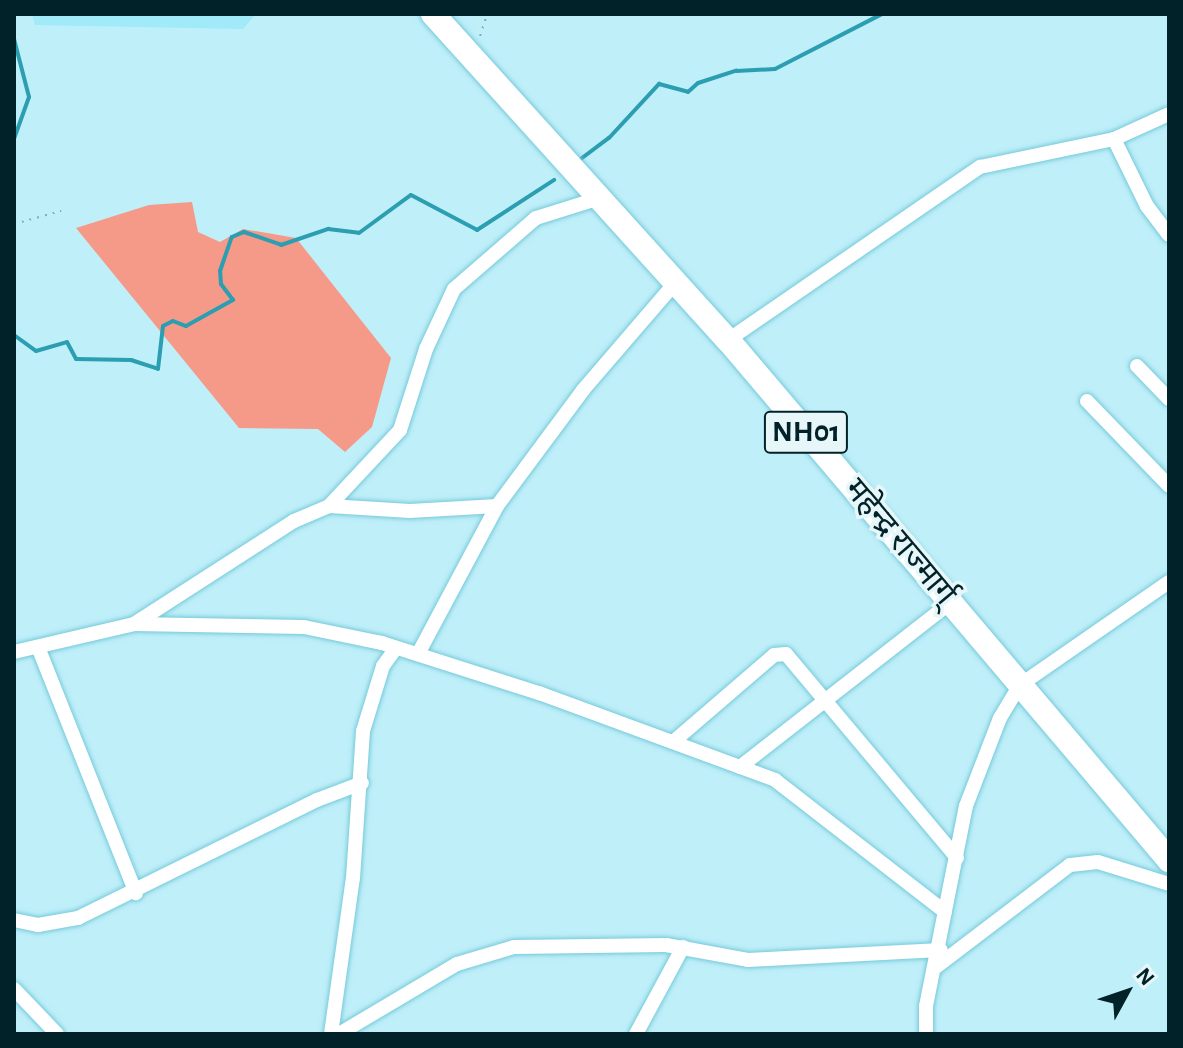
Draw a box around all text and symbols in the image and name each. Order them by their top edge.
road number: NH01 [762,406,850,458]
street label: महेन्द्र राज्मार्ग् [836,471,964,613]
north arrow [1087,952,1167,1032]
text: N [1132,964,1159,989]

